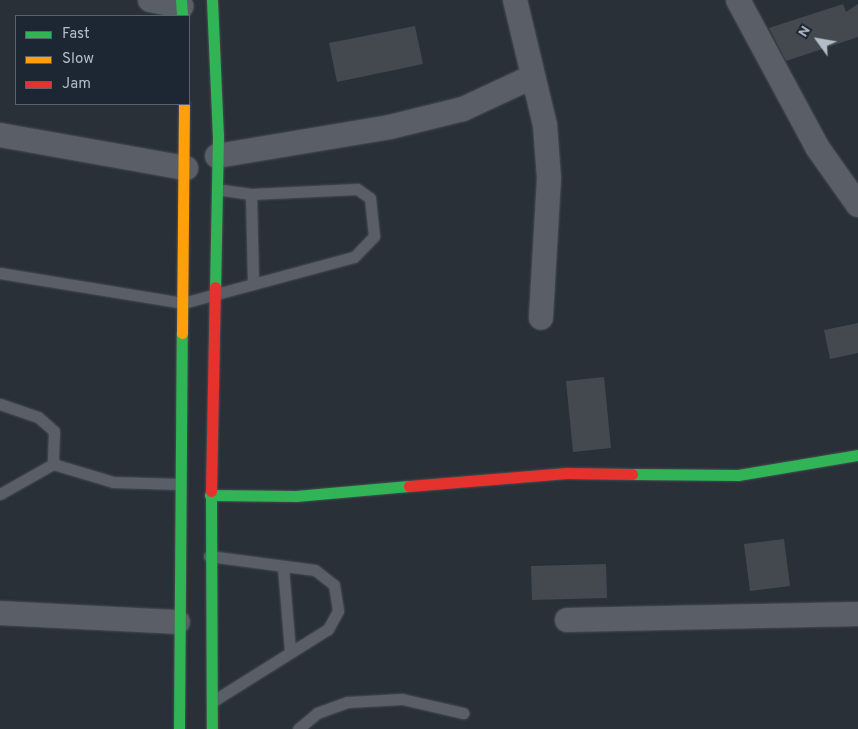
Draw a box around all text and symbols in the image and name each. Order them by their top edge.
legend [15,15,190,105]
north arrow [793,15,843,65]
text: N [795,23,815,41]
text: Fast [62,25,90,44]
text: Slow [62,50,94,69]
text: Jam [62,75,91,94]

